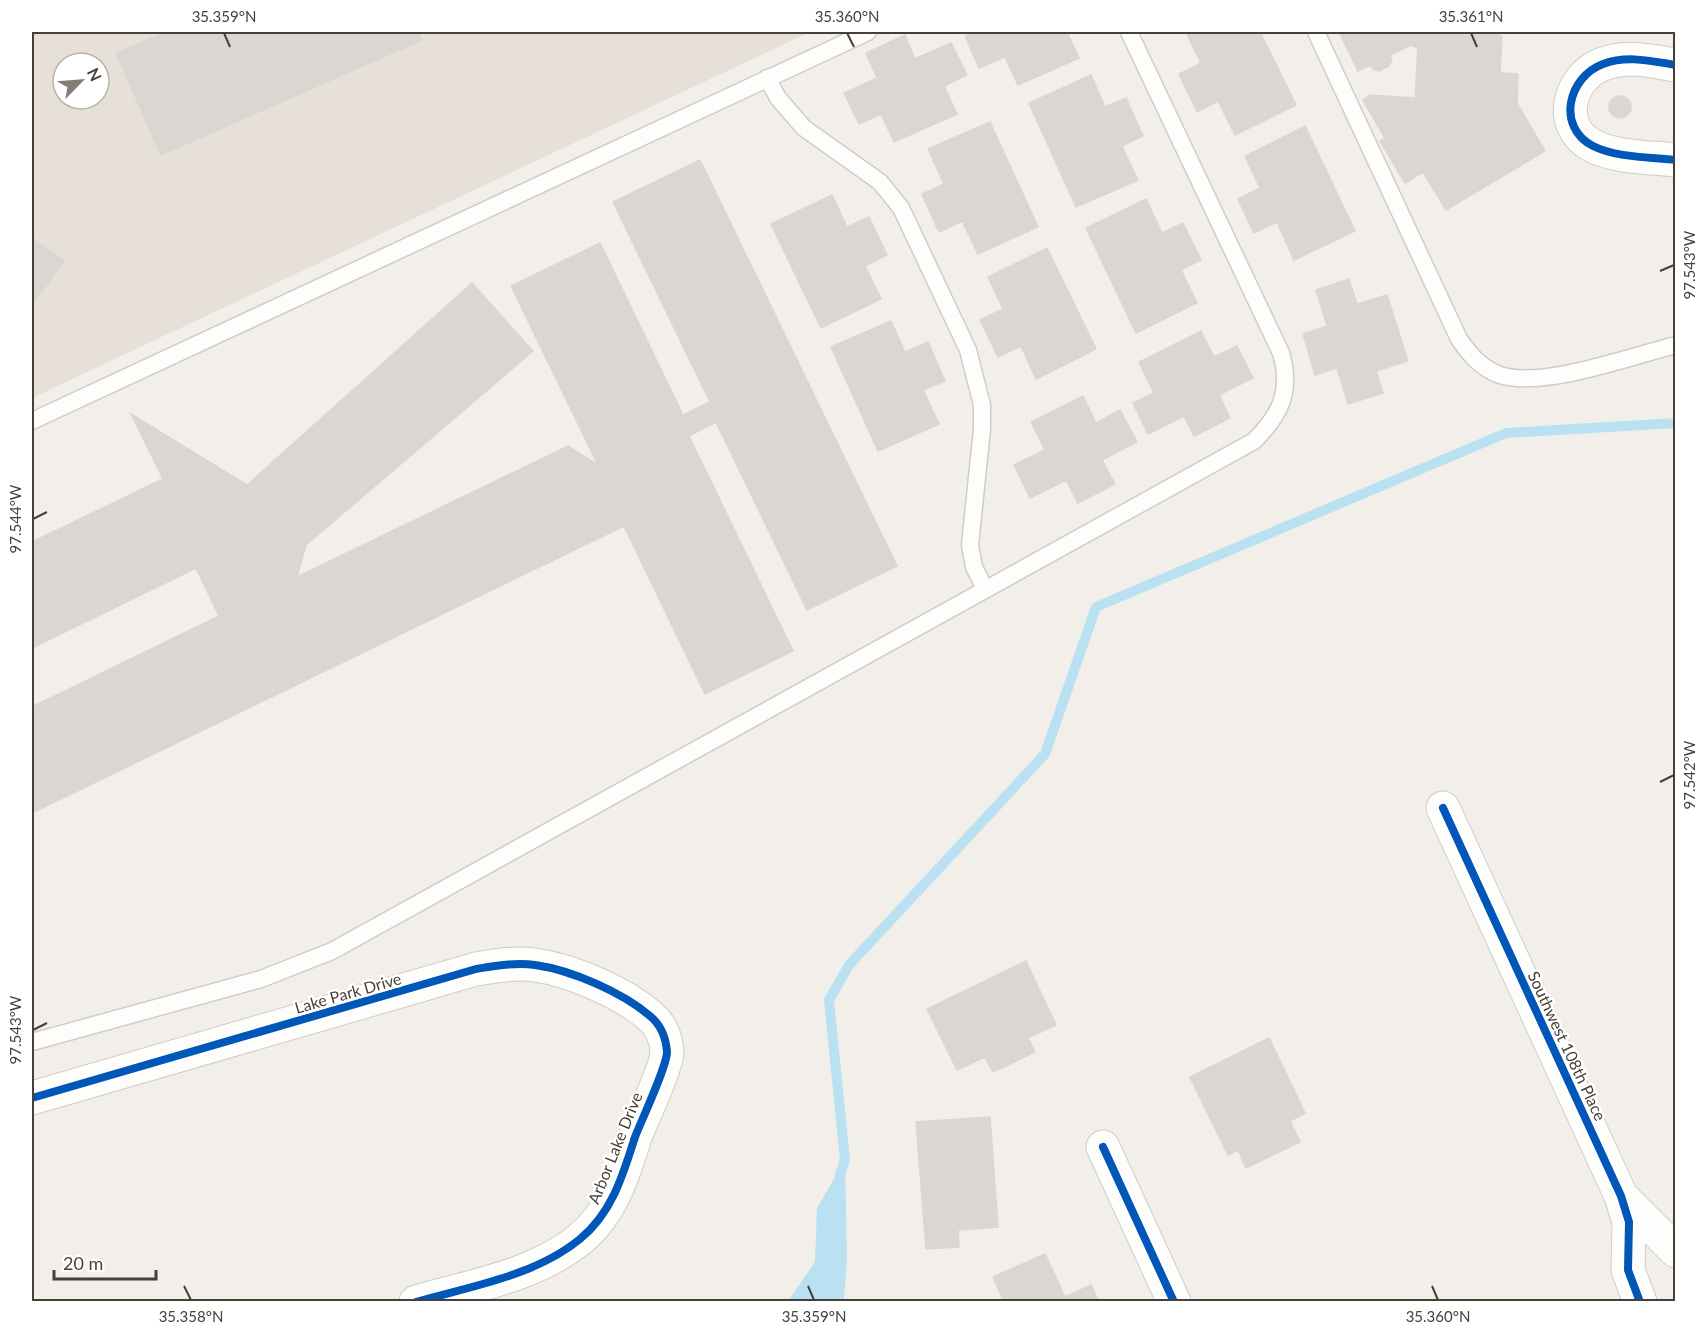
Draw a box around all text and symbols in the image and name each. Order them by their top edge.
text: 35.359°N [192,7,256,25]
text: 35.360°N [815,7,879,25]
text: 35.361°N [1439,7,1503,25]
north arrow [51,51,111,111]
text: N [84,65,106,84]
text: 97.543°W [1680,230,1698,299]
text: 97.544°W [6,484,24,553]
text: 97.542°W [1680,740,1698,809]
street label: Lake Park Drive [292,968,403,1017]
street label: Southwest 108th Place [1524,968,1610,1124]
text: 97.543°W [6,995,24,1064]
street label: Arbor Lake Drive [583,1089,646,1206]
scale bar [54,1243,156,1281]
text: 20 m [63,1252,103,1274]
text: 35.358°N [159,1307,223,1325]
text: 35.359°N [782,1307,846,1325]
text: 35.360°N [1406,1307,1470,1325]

